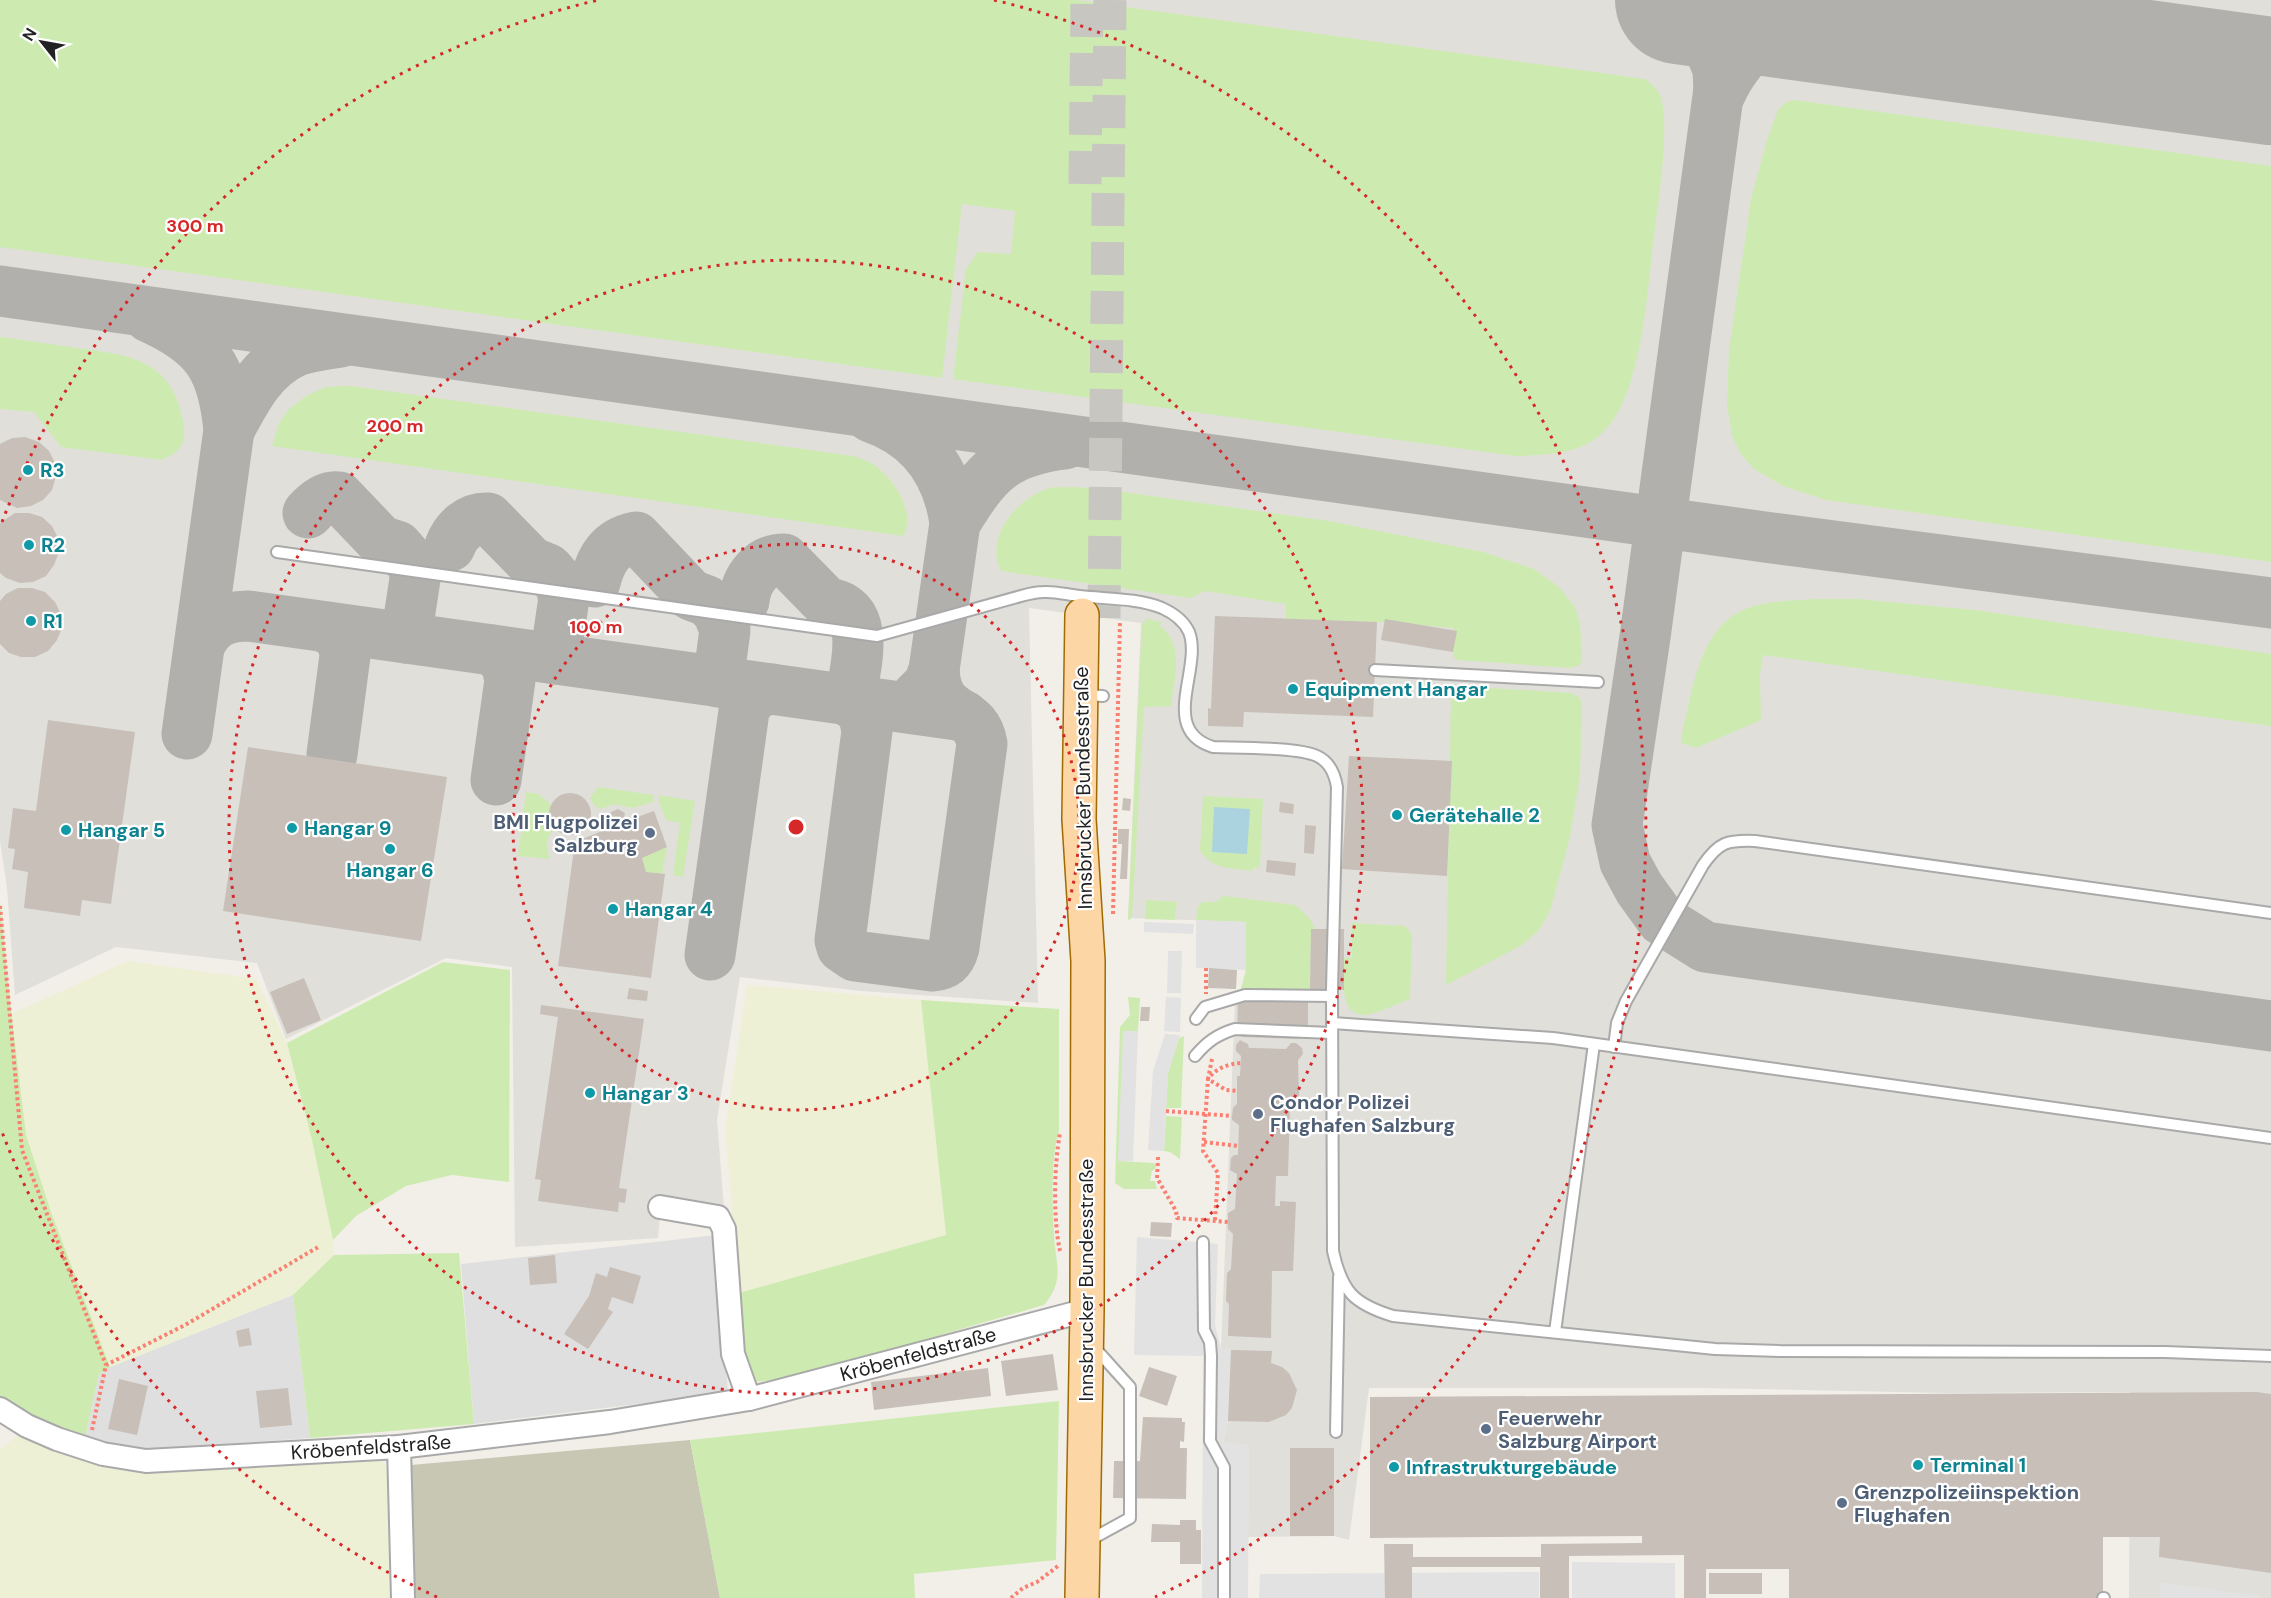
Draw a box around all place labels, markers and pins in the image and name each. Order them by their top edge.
place label: R3 [40,457,65,483]
marker: R3 [21,463,35,477]
place label: R2 [41,532,65,558]
marker: R2 [22,538,36,552]
place label: R1 [43,608,63,634]
marker: R1 [24,614,38,628]
place label: Equipment Hangar [1305,676,1487,702]
marker: Equipment Hangar [1286,682,1300,696]
place label: Gerätehalle 2 [1409,802,1540,828]
marker: Gerätehalle 2 [1390,808,1404,822]
place label: BMI Flugpolizei Salzburg [493,809,638,858]
place label: Hangar 9 [304,815,392,841]
place label: Hangar 5 [78,817,165,843]
centre of rings [786,817,806,837]
marker: Hangar 9 [285,821,299,835]
marker: Hangar 5 [59,823,73,837]
marker: BMI Flugpolizei Salzburg [643,826,657,840]
marker: Hangar 6 [383,842,397,856]
place label: Hangar 6 [346,857,434,883]
place label: Hangar 4 [625,896,713,922]
marker: Hangar 4 [606,902,620,916]
place label: Hangar 3 [602,1080,689,1106]
marker: Hangar 3 [583,1086,597,1100]
place label: Condor Polizei Flughafen Salzburg [1270,1089,1455,1138]
marker: Condor Polizei Flughafen Salzburg [1251,1107,1265,1121]
place label: Feuerwehr Salzburg Airport [1498,1405,1657,1454]
marker: Feuerwehr Salzburg Airport [1479,1422,1493,1436]
place label: Terminal 1 [1930,1452,2026,1478]
place label: Infrastrukturgebäude [1406,1454,1617,1480]
marker: Terminal 1 [1911,1458,1925,1472]
marker: Infrastrukturgebäude [1387,1460,1401,1474]
place label: Grenzpolizeiinspektion Flughafen [1854,1479,2079,1528]
marker: Grenzpolizeiinspektion Flughafen [1835,1496,1849,1510]

